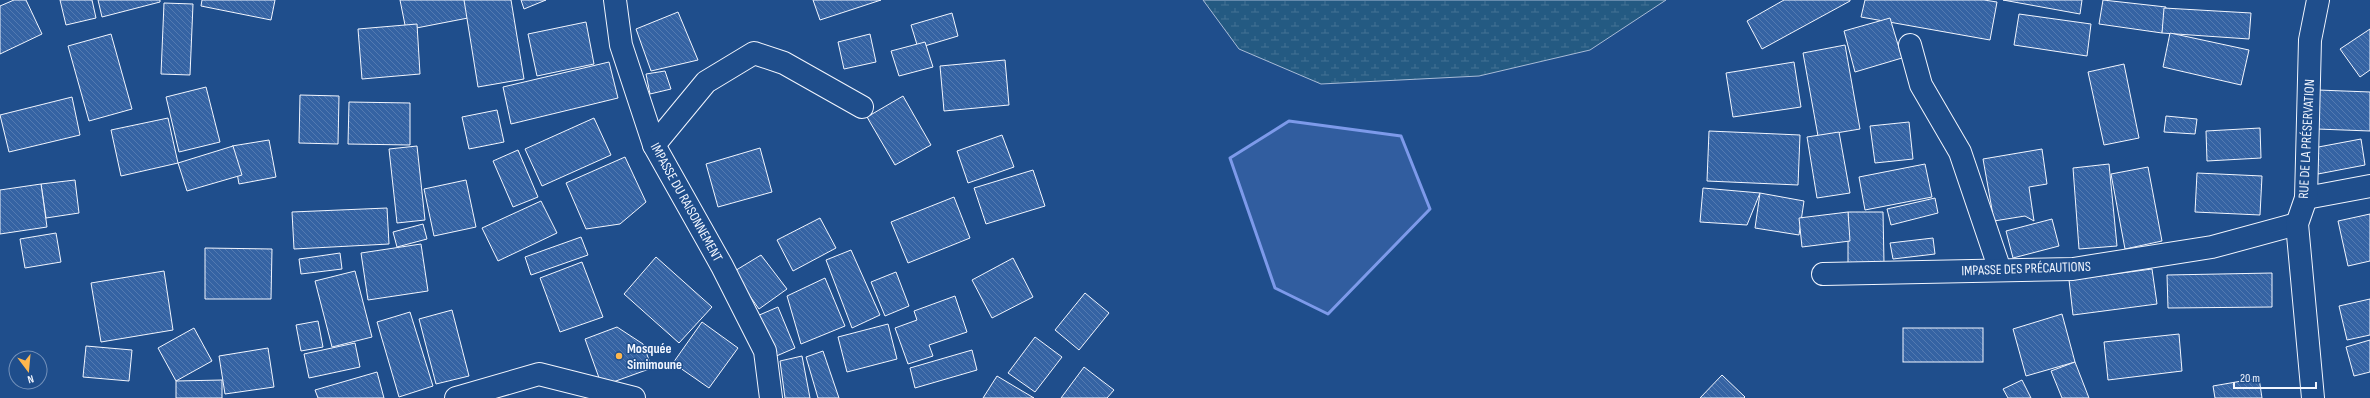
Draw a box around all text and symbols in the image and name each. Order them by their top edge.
street label: RUE DE LA PRÉSERVATION [2295,79,2318,199]
street label: IMPASSE DU RAISONNEMENT [647,140,727,265]
street label: IMPASSE DES PRÉCAUTIONS [1961,258,2091,279]
place label: Mosquée Simimoune [627,340,682,373]
north arrow [8,350,48,390]
marker: Mosquée Simimoune [614,351,624,361]
scale bar [2234,364,2316,390]
text: 20 m [2240,371,2260,386]
text: N [26,372,35,386]

